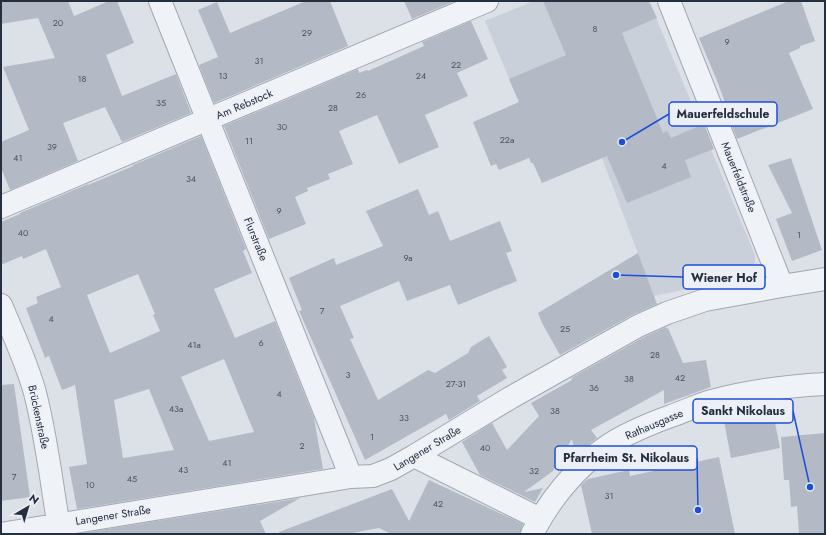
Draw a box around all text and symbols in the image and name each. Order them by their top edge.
house number: 20 [53,16,64,29]
house number: 8 [593,22,598,35]
house number: 29 [302,26,312,39]
house number: 9 [724,35,730,48]
house number: 31 [255,54,263,67]
house number: 22 [451,58,461,71]
house number: 13 [219,69,228,82]
house number: 24 [416,69,426,82]
house number: 18 [78,72,87,85]
street label: Am Rebstock [213,85,275,123]
house number: 26 [356,88,366,101]
house number: 35 [156,96,166,109]
house number: 28 [328,101,338,114]
callout: Mauerfeldschule [669,102,777,126]
text: Mauerfeldschule [677,105,770,123]
house number: 30 [277,120,288,133]
house number: 22a [500,133,514,146]
house number: 11 [245,134,253,147]
street label: Mauerfeldstraße [718,139,761,215]
house number: 39 [47,140,57,153]
house number: 41 [13,151,23,164]
house number: 4 [661,159,667,172]
house number: 34 [186,172,196,185]
house number: 9 [276,204,282,217]
street label: Flurstraße [240,215,272,263]
house number: 40 [18,226,29,239]
house number: 1 [797,228,801,241]
house number: 9a [403,251,413,264]
callout: Wiener Hof [683,265,765,289]
text: Wiener Hof [691,269,758,287]
house number: 7 [320,304,325,317]
house number: 4 [48,312,54,325]
house number: 25 [560,322,570,335]
house number: 6 [258,336,264,349]
house number: 41a [187,338,201,351]
house number: 28 [650,348,660,361]
house number: 3 [346,368,351,381]
house number: 42 [675,371,685,384]
house number: 38 [624,372,634,385]
house number: 27-31 [446,377,466,390]
house number: 36 [589,381,599,394]
street label: Brückenstraße [24,384,54,451]
house number: 4 [276,387,282,400]
callout: Sankt Nikolaus [693,399,793,423]
house number: 43a [169,402,183,415]
text: Sankt Nikolaus [701,402,786,420]
house number: 38 [550,404,560,417]
street label: Rathausgasse [623,405,686,443]
house number: 33 [399,411,409,424]
street label: Langener Straße [390,421,464,474]
house number: 1 [370,430,374,443]
house number: 2 [299,439,305,452]
house number: 40 [480,441,491,454]
callout: Pfarrheim St. Nikolaus [555,446,697,470]
text: Pfarrheim St. Nikolaus [563,449,689,467]
house number: 41 [222,456,232,469]
house number: 43 [178,463,188,476]
house number: 32 [529,464,539,477]
house number: 7 [12,470,17,483]
house number: 45 [127,472,137,485]
house number: 10 [85,478,95,491]
north arrow [8,487,48,527]
house number: 31 [605,489,613,502]
text: N [26,490,43,508]
house number: 42 [433,497,443,510]
street label: Langener Straße [74,501,152,529]

